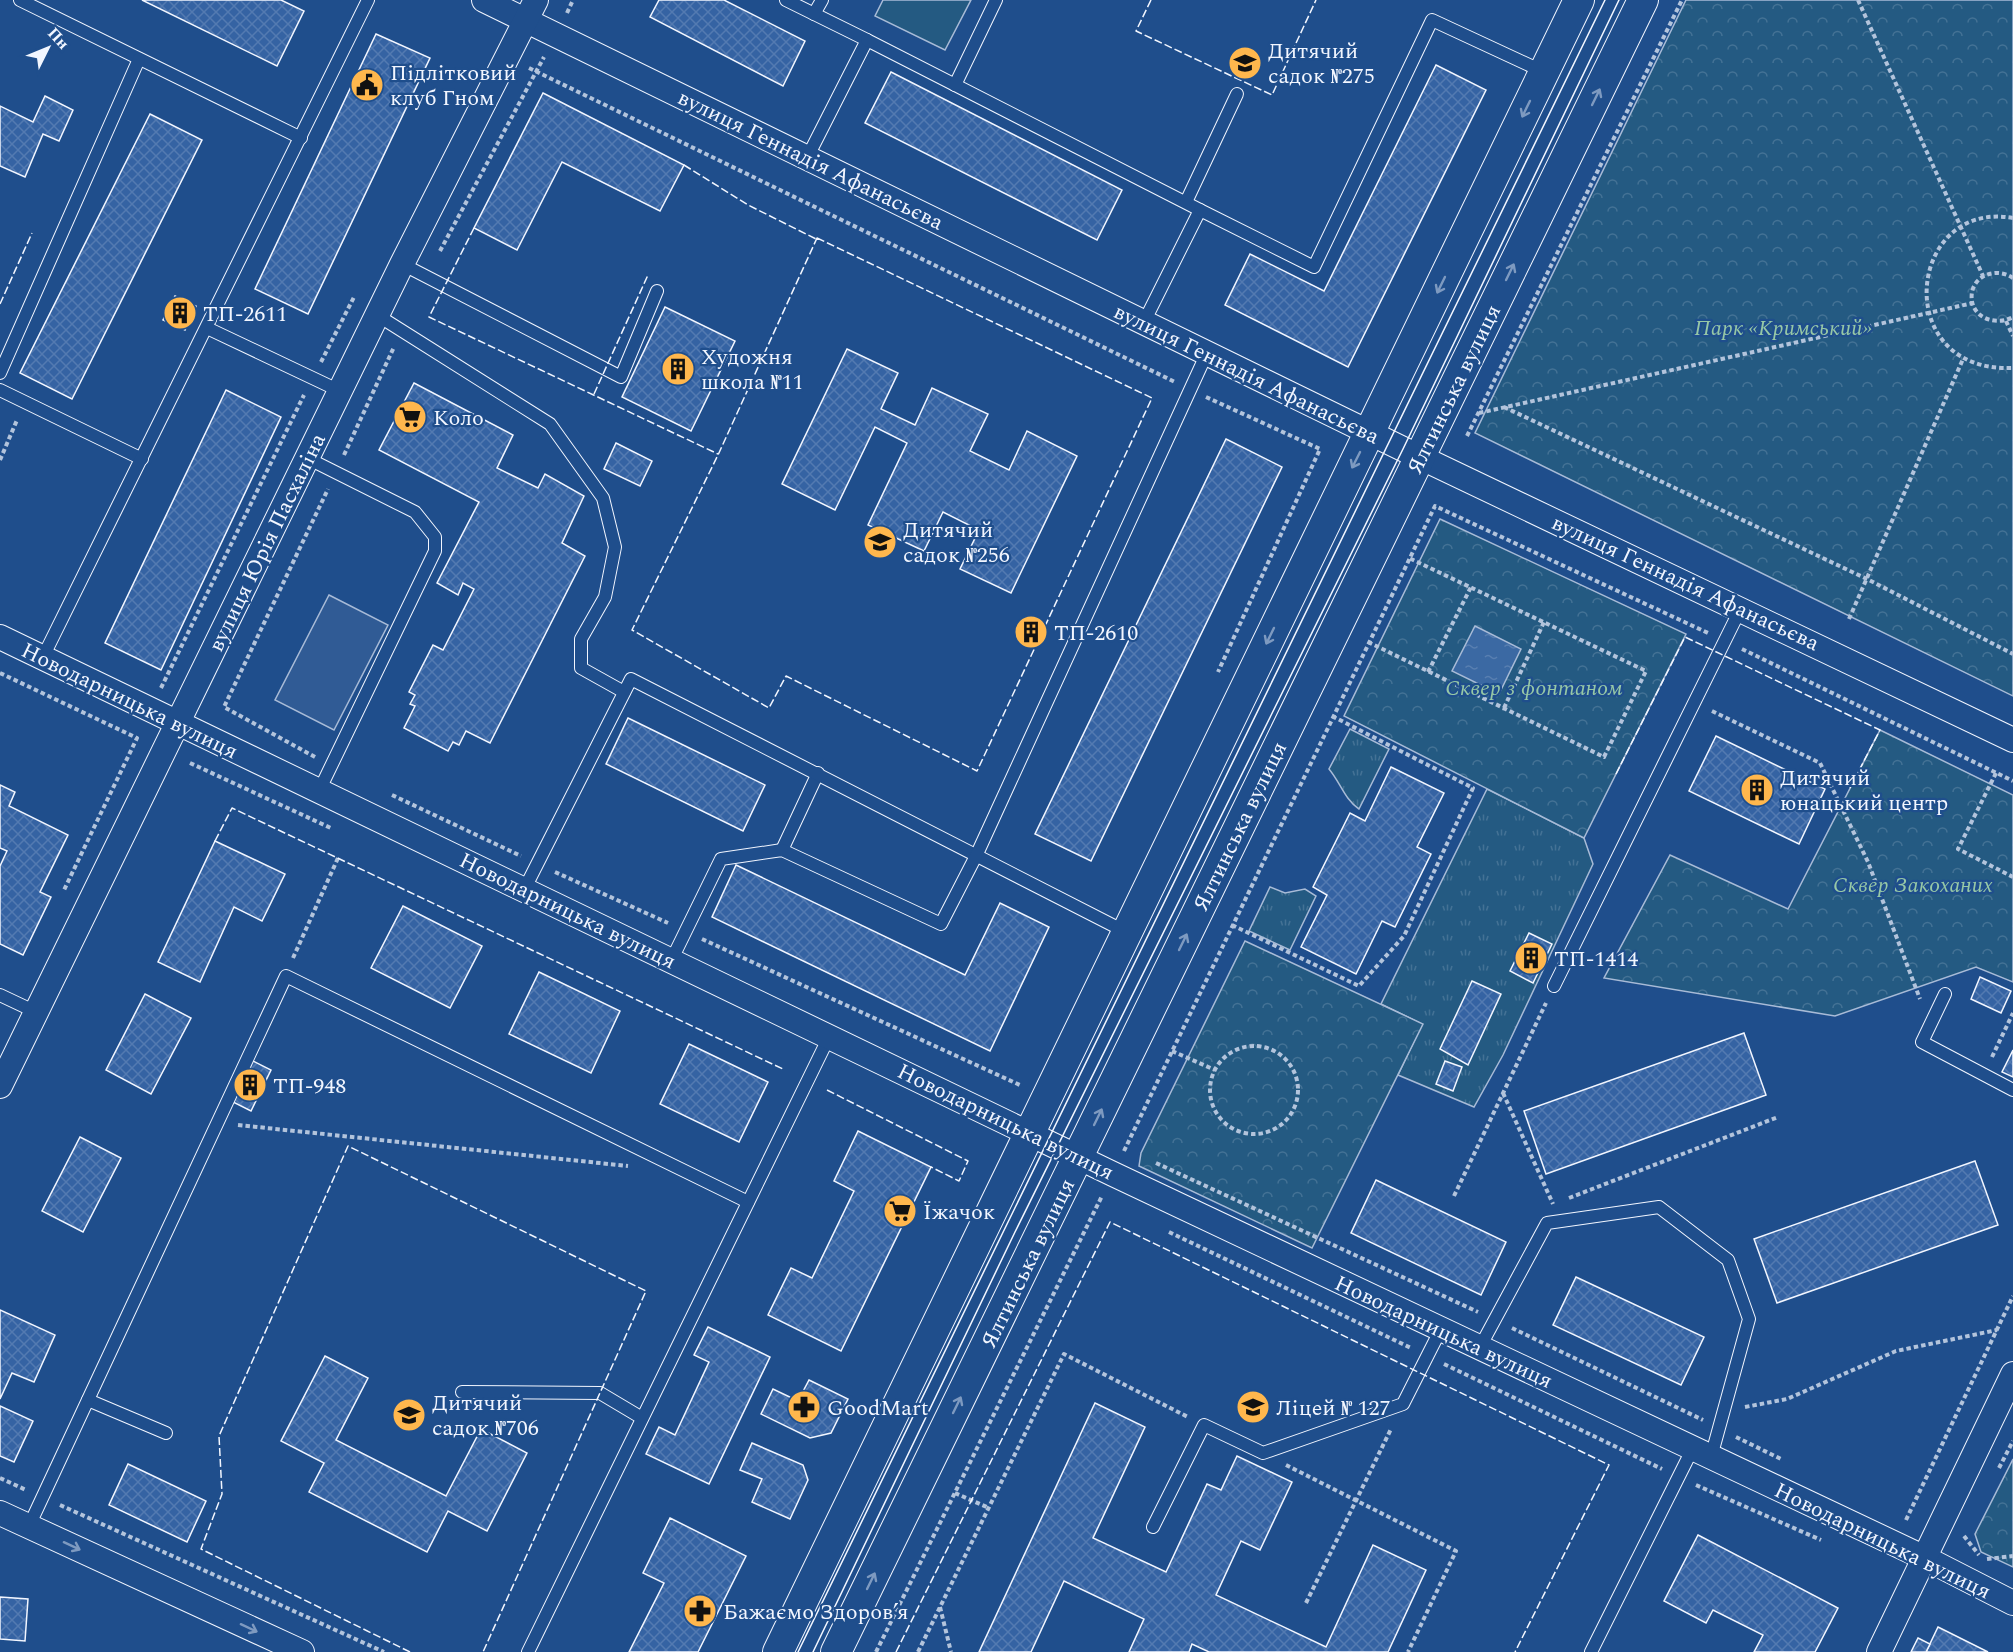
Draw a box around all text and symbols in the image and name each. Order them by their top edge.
north arrow [18,18,78,78]
text: Пн [42,22,75,55]
place label: Дитячий садок №275 [1268,35,1375,93]
school or university icon: Дитячий садок №275 [1227,45,1263,81]
place label: Підлітковий клуб Гном [390,57,517,115]
public building icon: Підлітковий клуб Гном [349,67,385,103]
street label: вулиця Геннадія Афанасьєва [672,81,949,239]
one-way arrow [1590,88,1602,106]
one-way arrow [1520,100,1531,118]
one-way arrow [1505,264,1516,282]
one-way arrow [1434,275,1446,293]
building icon: ТП-2611 [162,295,198,331]
street label: вулиця Геннадія Афанасьєва [1108,295,1385,453]
place label: ТП-2611 [203,298,287,331]
street label: Ялтинська вулиця [1399,299,1510,480]
park label: Парк «Кримський» [1694,312,1872,345]
place label: Художня школа №11 [701,341,803,399]
building icon: Художня школа №11 [660,351,696,387]
supermarket icon: Коло [392,399,428,435]
place label: Коло [433,402,484,435]
street label: вулиця Юрія Пасхаліна [200,428,335,658]
one-way arrow [1349,451,1361,469]
street label: вулиця Геннадія Афанасьєва [1546,507,1825,660]
place label: Дитячий садок №256 [903,514,1010,572]
school or university icon: Дитячий садок №256 [862,524,898,560]
building icon: ТП-2610 [1013,614,1049,650]
place label: ТП-2610 [1054,617,1138,650]
one-way arrow [1264,626,1276,644]
street label: Новодарницька вулиця [15,634,243,768]
park label: Сквер з фонтаном [1445,672,1623,705]
street label: Ялтинська вулиця [1185,736,1296,917]
place label: Дитячий юнацький центр [1780,762,1948,820]
building icon: Дитячий юнацький центр [1739,772,1775,808]
street label: Новодарницька вулиця [453,844,681,978]
park label: Сквер Закоханих [1833,869,1993,902]
one-way arrow [1178,933,1189,951]
building icon: ТП-1414 [1513,940,1549,976]
place label: ТП-1414 [1554,943,1638,976]
street label: Новодарницька вулиця [891,1055,1119,1189]
building icon: ТП-948 [232,1067,268,1103]
place label: ТП-948 [273,1070,346,1103]
one-way arrow [1092,1109,1104,1127]
street label: Ялтинська вулиця [973,1173,1084,1354]
supermarket icon: Їжачок [882,1193,918,1229]
place label: Їжачок [923,1196,995,1229]
street label: Новодарницька вулиця [1329,1267,1558,1398]
place label: Дитячий садок №706 [432,1387,539,1445]
pharmacy icon: GoodMart [786,1389,822,1425]
school or university icon: Ліцей № 127 [1235,1389,1271,1425]
place label: GoodMart [827,1392,929,1425]
place label: Ліцей № 127 [1276,1392,1391,1425]
school or university icon: Дитячий садок №706 [391,1397,427,1433]
one-way arrow [951,1397,963,1415]
street label: Новодарницька вулиця [1768,1474,1996,1608]
one-way arrow [63,1540,81,1552]
one-way arrow [866,1572,877,1590]
pharmacy icon: Бажаємо Здоров’я [682,1593,718,1629]
place label: Бажаємо Здоров’я [723,1596,909,1629]
one-way arrow [240,1622,258,1634]

